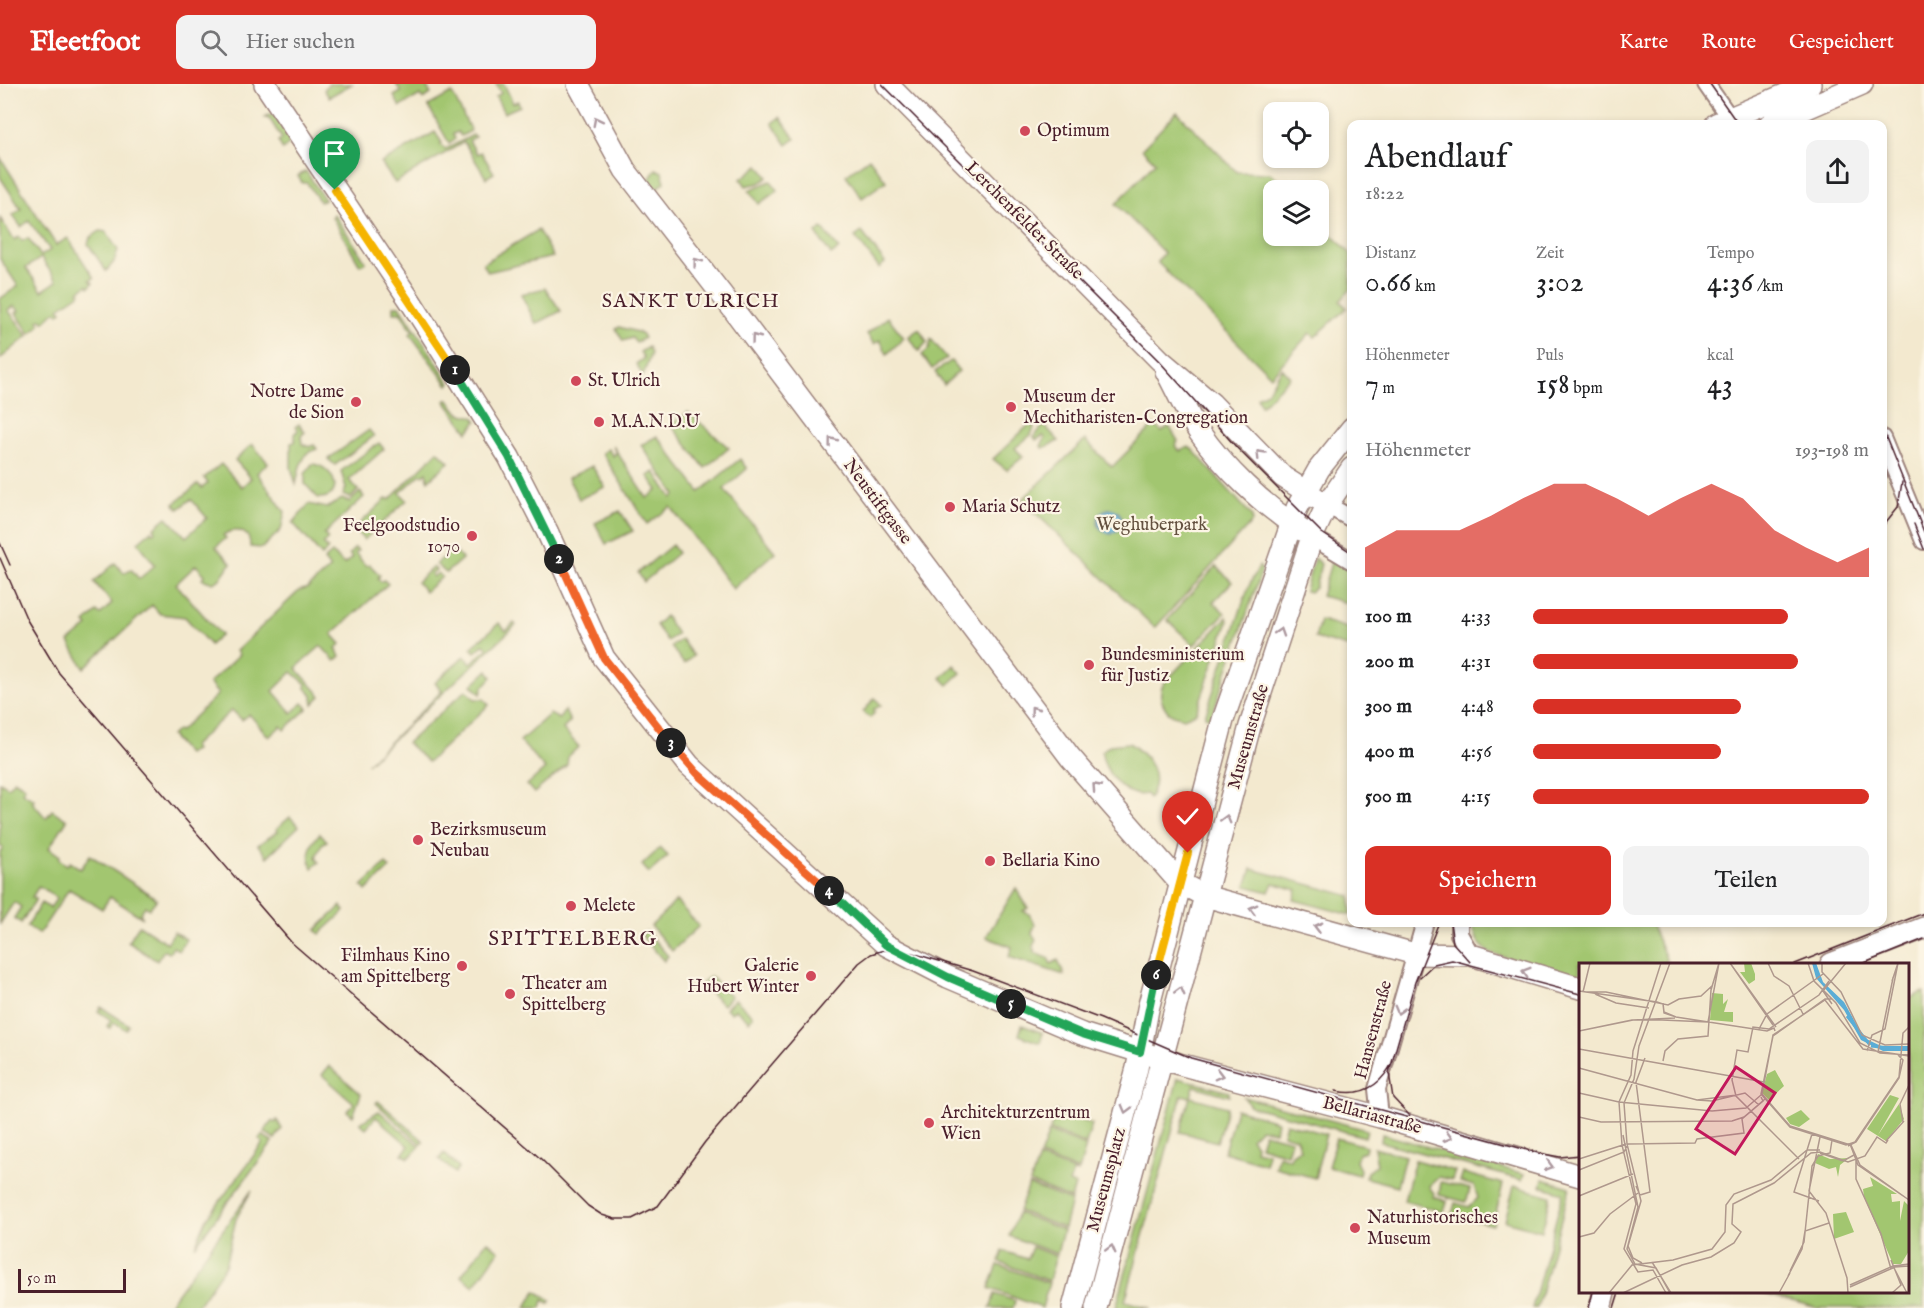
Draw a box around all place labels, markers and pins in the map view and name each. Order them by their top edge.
place label: Optimum [1037,120,1110,143]
marker: Optimum [1018,124,1032,138]
pin [309,128,360,190]
pin: 1 [440,355,470,385]
place label: St. Ulrich [588,370,661,393]
marker: St. Ulrich [569,374,583,388]
place label: Notre Dame de Sion [250,381,344,425]
place label: Museum der Mechitharisten-Congregation [1023,386,1249,430]
marker: Notre Dame de Sion [349,395,363,409]
marker: Museum der Mechitharisten-Congregation [1004,400,1018,414]
place label: M.A.N.D.U [611,411,701,434]
marker: M.A.N.D.U [592,415,606,429]
place label: Maria Schutz [962,496,1060,519]
marker: Maria Schutz [943,500,957,514]
place label: Feelgoodstudio 1070 [343,515,460,559]
marker: Feelgoodstudio 1070 [465,529,479,543]
pin: 2 [544,544,574,574]
place label: Bundesministerium für Justiz [1101,644,1245,688]
marker: Bundesministerium für Justiz [1082,658,1096,672]
pin: 3 [656,728,686,758]
pin [1162,791,1213,853]
place label: Bezirksmuseum Neubau [430,819,547,863]
marker: Bezirksmuseum Neubau [411,833,425,847]
place label: Bellaria Kino [1002,850,1100,873]
marker: Bellaria Kino [983,854,997,868]
pin: 4 [814,876,844,906]
place label: Melete [583,895,636,918]
marker: Melete [564,899,578,913]
place label: Filmhaus Kino am Spittelberg [341,945,450,989]
place label: Galerie Hubert Winter [687,955,799,999]
marker: Filmhaus Kino am Spittelberg [455,959,469,973]
pin: 6 [1141,960,1171,990]
marker: Galerie Hubert Winter [804,969,818,983]
place label: Theater am Spittelberg [522,973,608,1017]
marker: Theater am Spittelberg [503,987,517,1001]
pin: 5 [996,989,1026,1019]
place label: Architekturzentrum Wien [940,1102,1090,1146]
marker: Architekturzentrum Wien [922,1116,936,1130]
place label: Naturhistorisches Museum [1367,1207,1498,1251]
marker: Naturhistorisches Museum [1348,1221,1362,1235]

